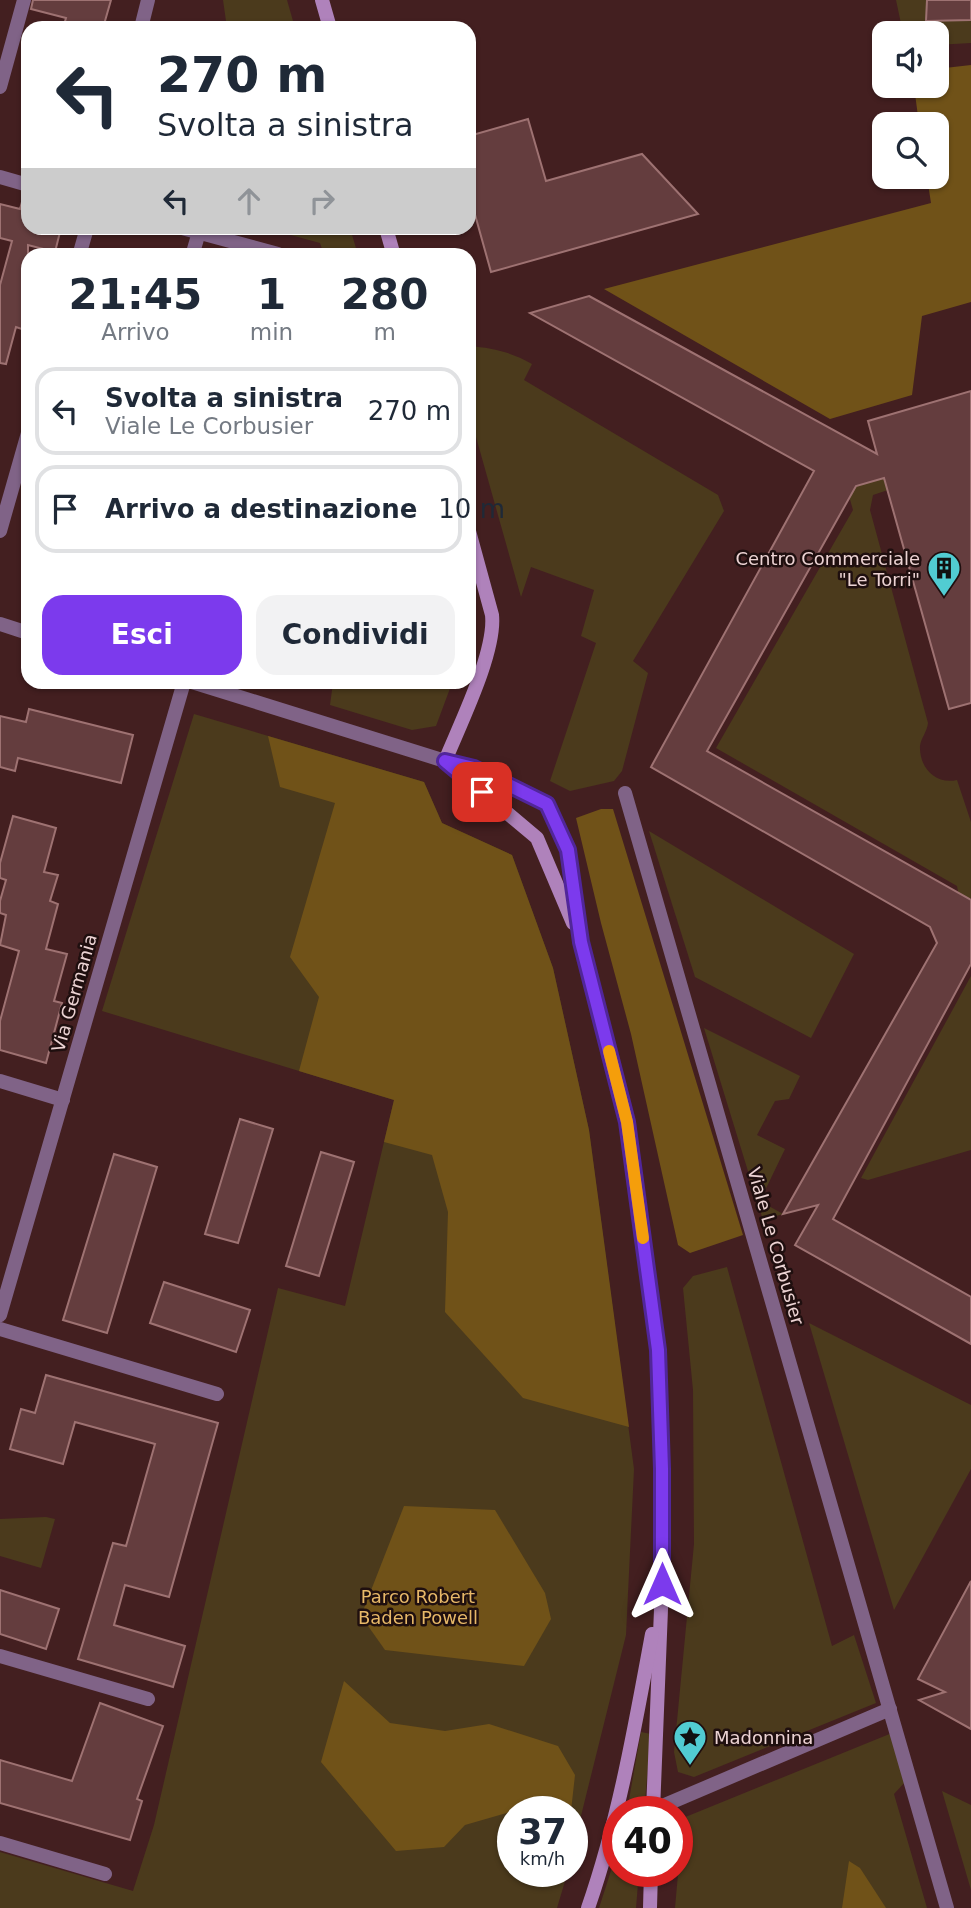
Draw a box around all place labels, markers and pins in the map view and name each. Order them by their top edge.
place label: Centro Commerciale "Le Torri" [735,548,920,590]
building icon: Centro Commerciale "Le Torri" [925,549,963,598]
pin [452,762,512,822]
place icon: Madonnina [671,1718,709,1767]
place label: Madonnina [714,1727,813,1748]

